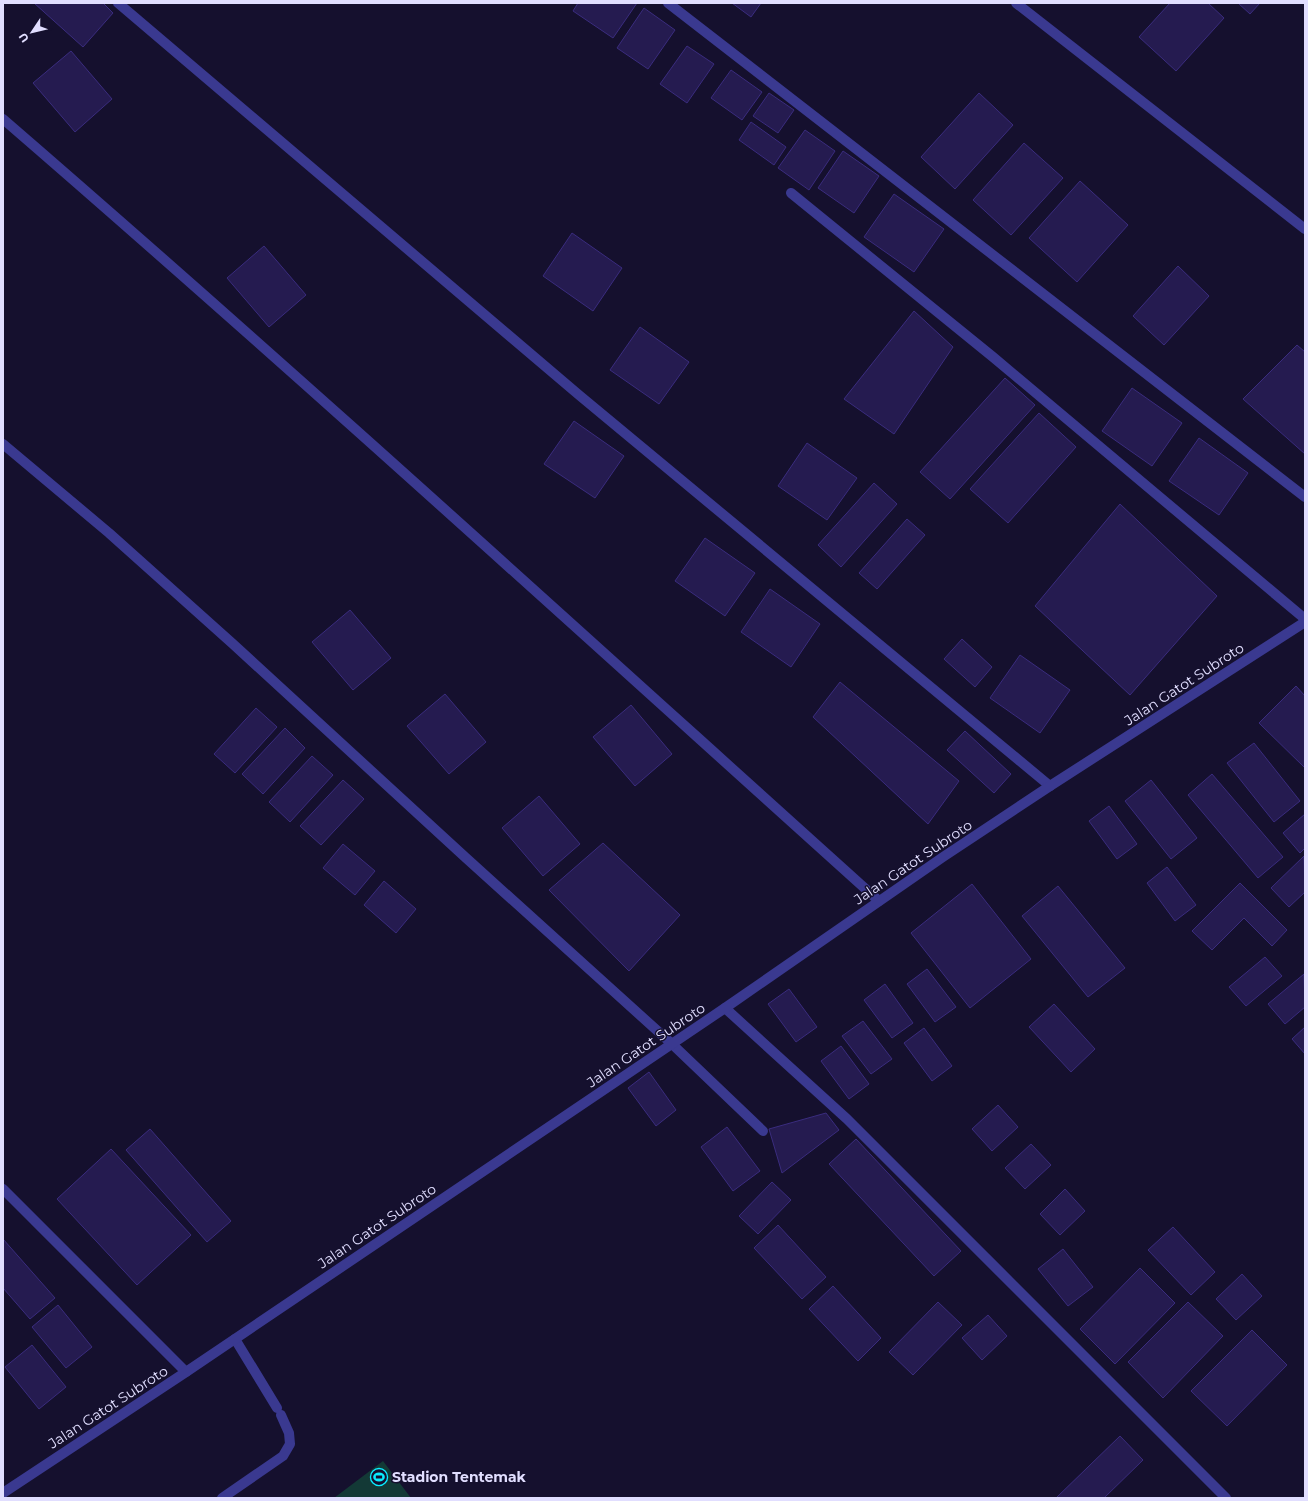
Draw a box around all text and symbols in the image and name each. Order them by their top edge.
north arrow [12,12,52,52]
text: U [16,30,32,45]
street label: Jalan Gatot Subroto [1120,638,1247,730]
street label: Jalan Gatot Subroto [850,816,976,909]
street label: Jalan Gatot Subroto [583,999,709,1092]
street label: Jalan Gatot Subroto [314,1180,440,1273]
street label: Jalan Gatot Subroto [44,1361,171,1453]
sports icon: Stadion Tentemak [369,1467,389,1487]
place label: Stadion Tentemak [392,1468,527,1486]

